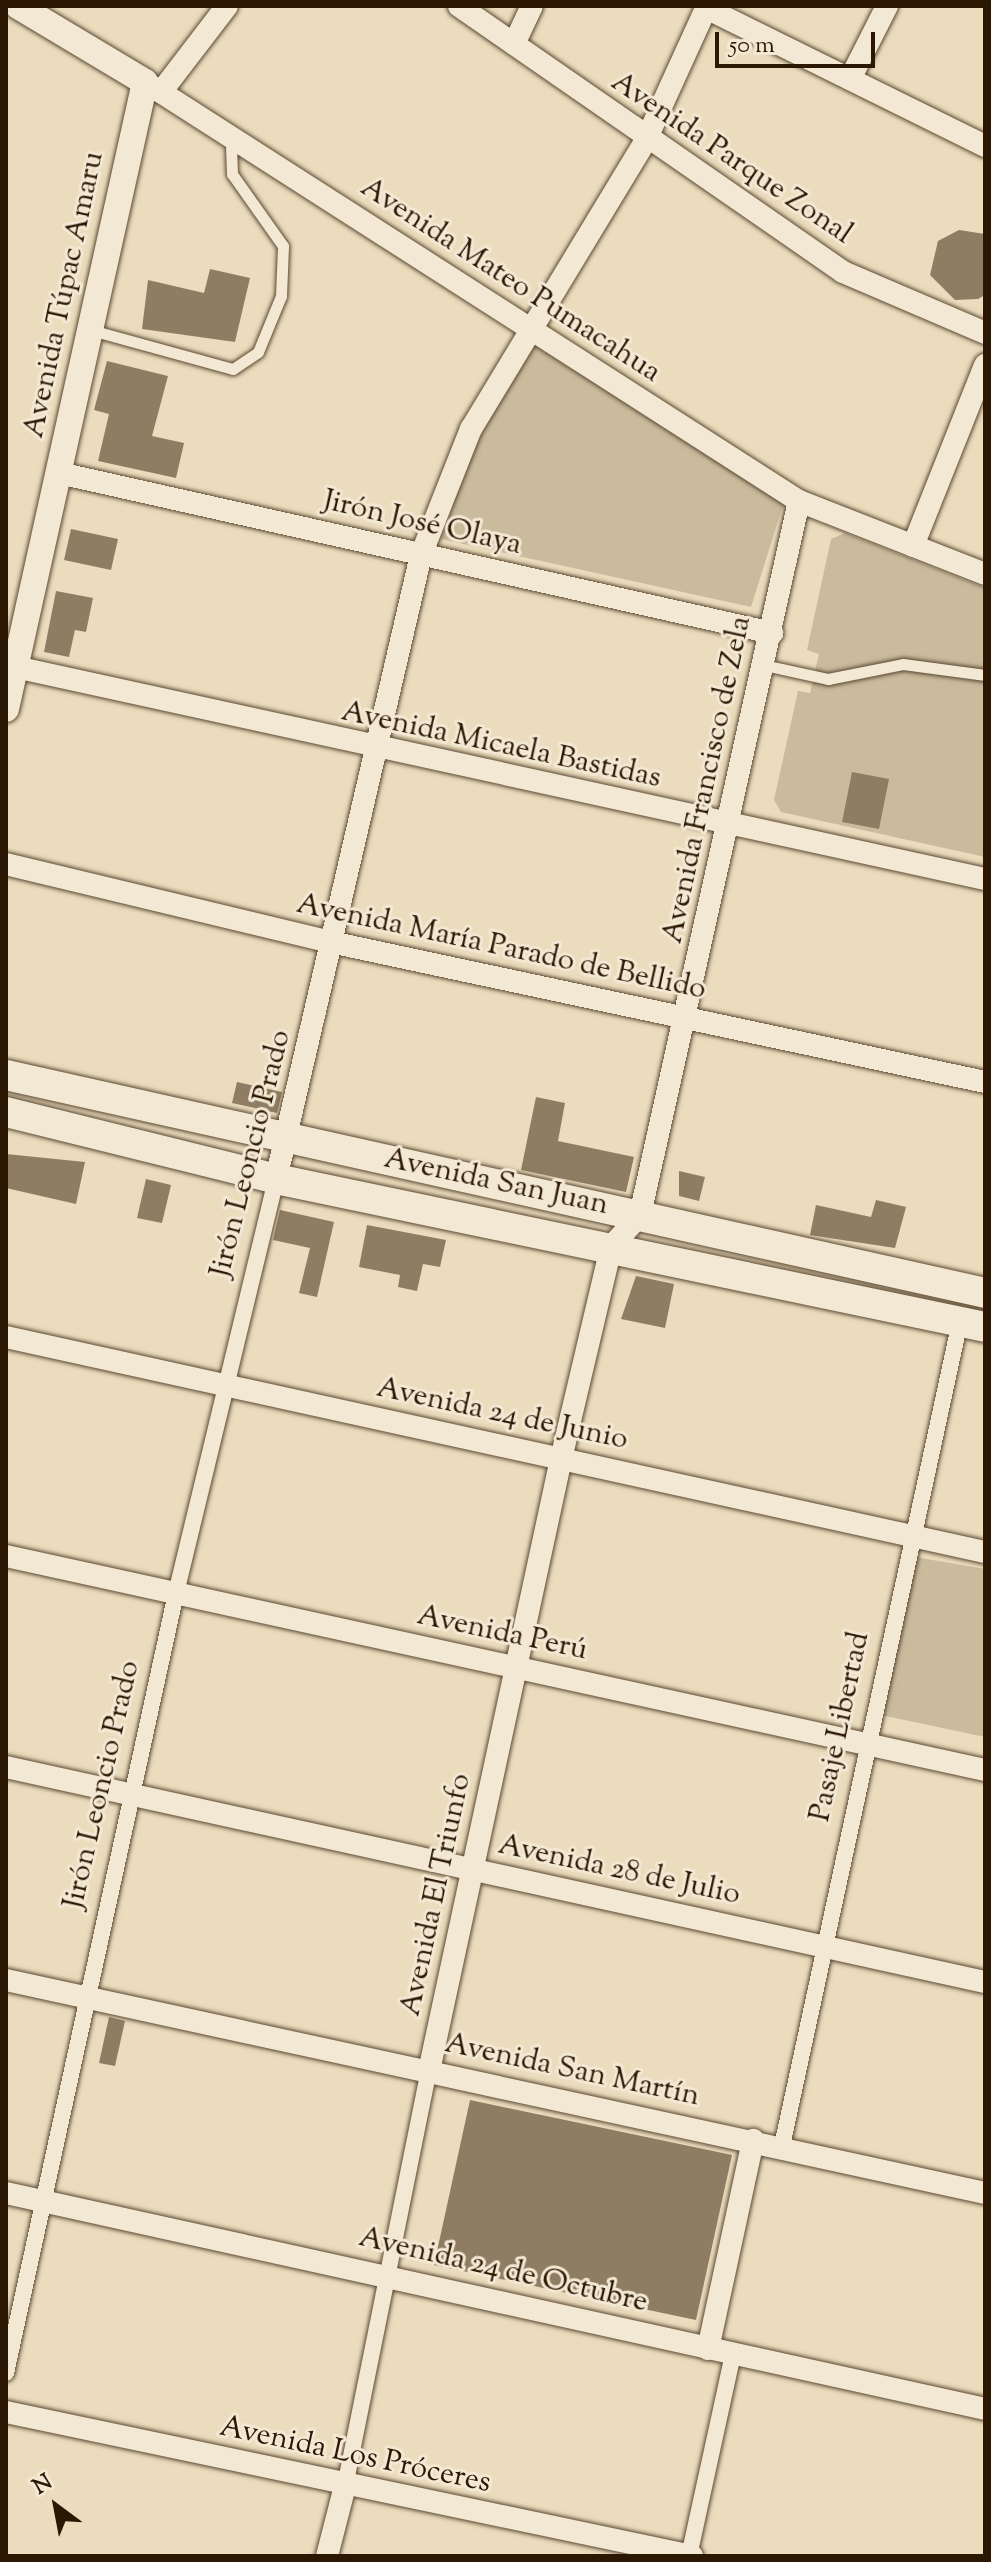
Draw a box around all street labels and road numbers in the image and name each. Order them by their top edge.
street label: Avenida Parque Zonal [603,65,859,253]
street label: Avenida Túpac Amaru [17,149,113,441]
street label: Avenida Mateo Pumacahua [353,170,667,392]
street label: Jirón José Olaya [319,484,525,564]
street label: Avenida Francisco de Zela [656,613,760,947]
street label: Avenida Micaela Bastidas [338,695,664,797]
street label: Avenida María Parado de Bellido [293,887,709,1009]
street label: Jirón Leoncio Prado [204,1027,300,1281]
street label: Avenida San Juan [381,1142,611,1224]
street label: Avenida 24 de Junio [373,1371,631,1459]
street label: Avenida Perú [414,1598,590,1670]
street label: Pasaje Libertad [803,1629,879,1825]
street label: Jirón Leoncio Prado [57,1657,149,1913]
street label: Avenida El Triunfo [394,1770,480,2020]
street label: Avenida 28 de Julio [495,1828,743,1914]
street label: Avenida San Martín [441,2026,703,2116]
street label: Avenida 24 de Octubre [355,2220,651,2322]
street label: Avenida Los Próceres [216,2410,494,2502]

